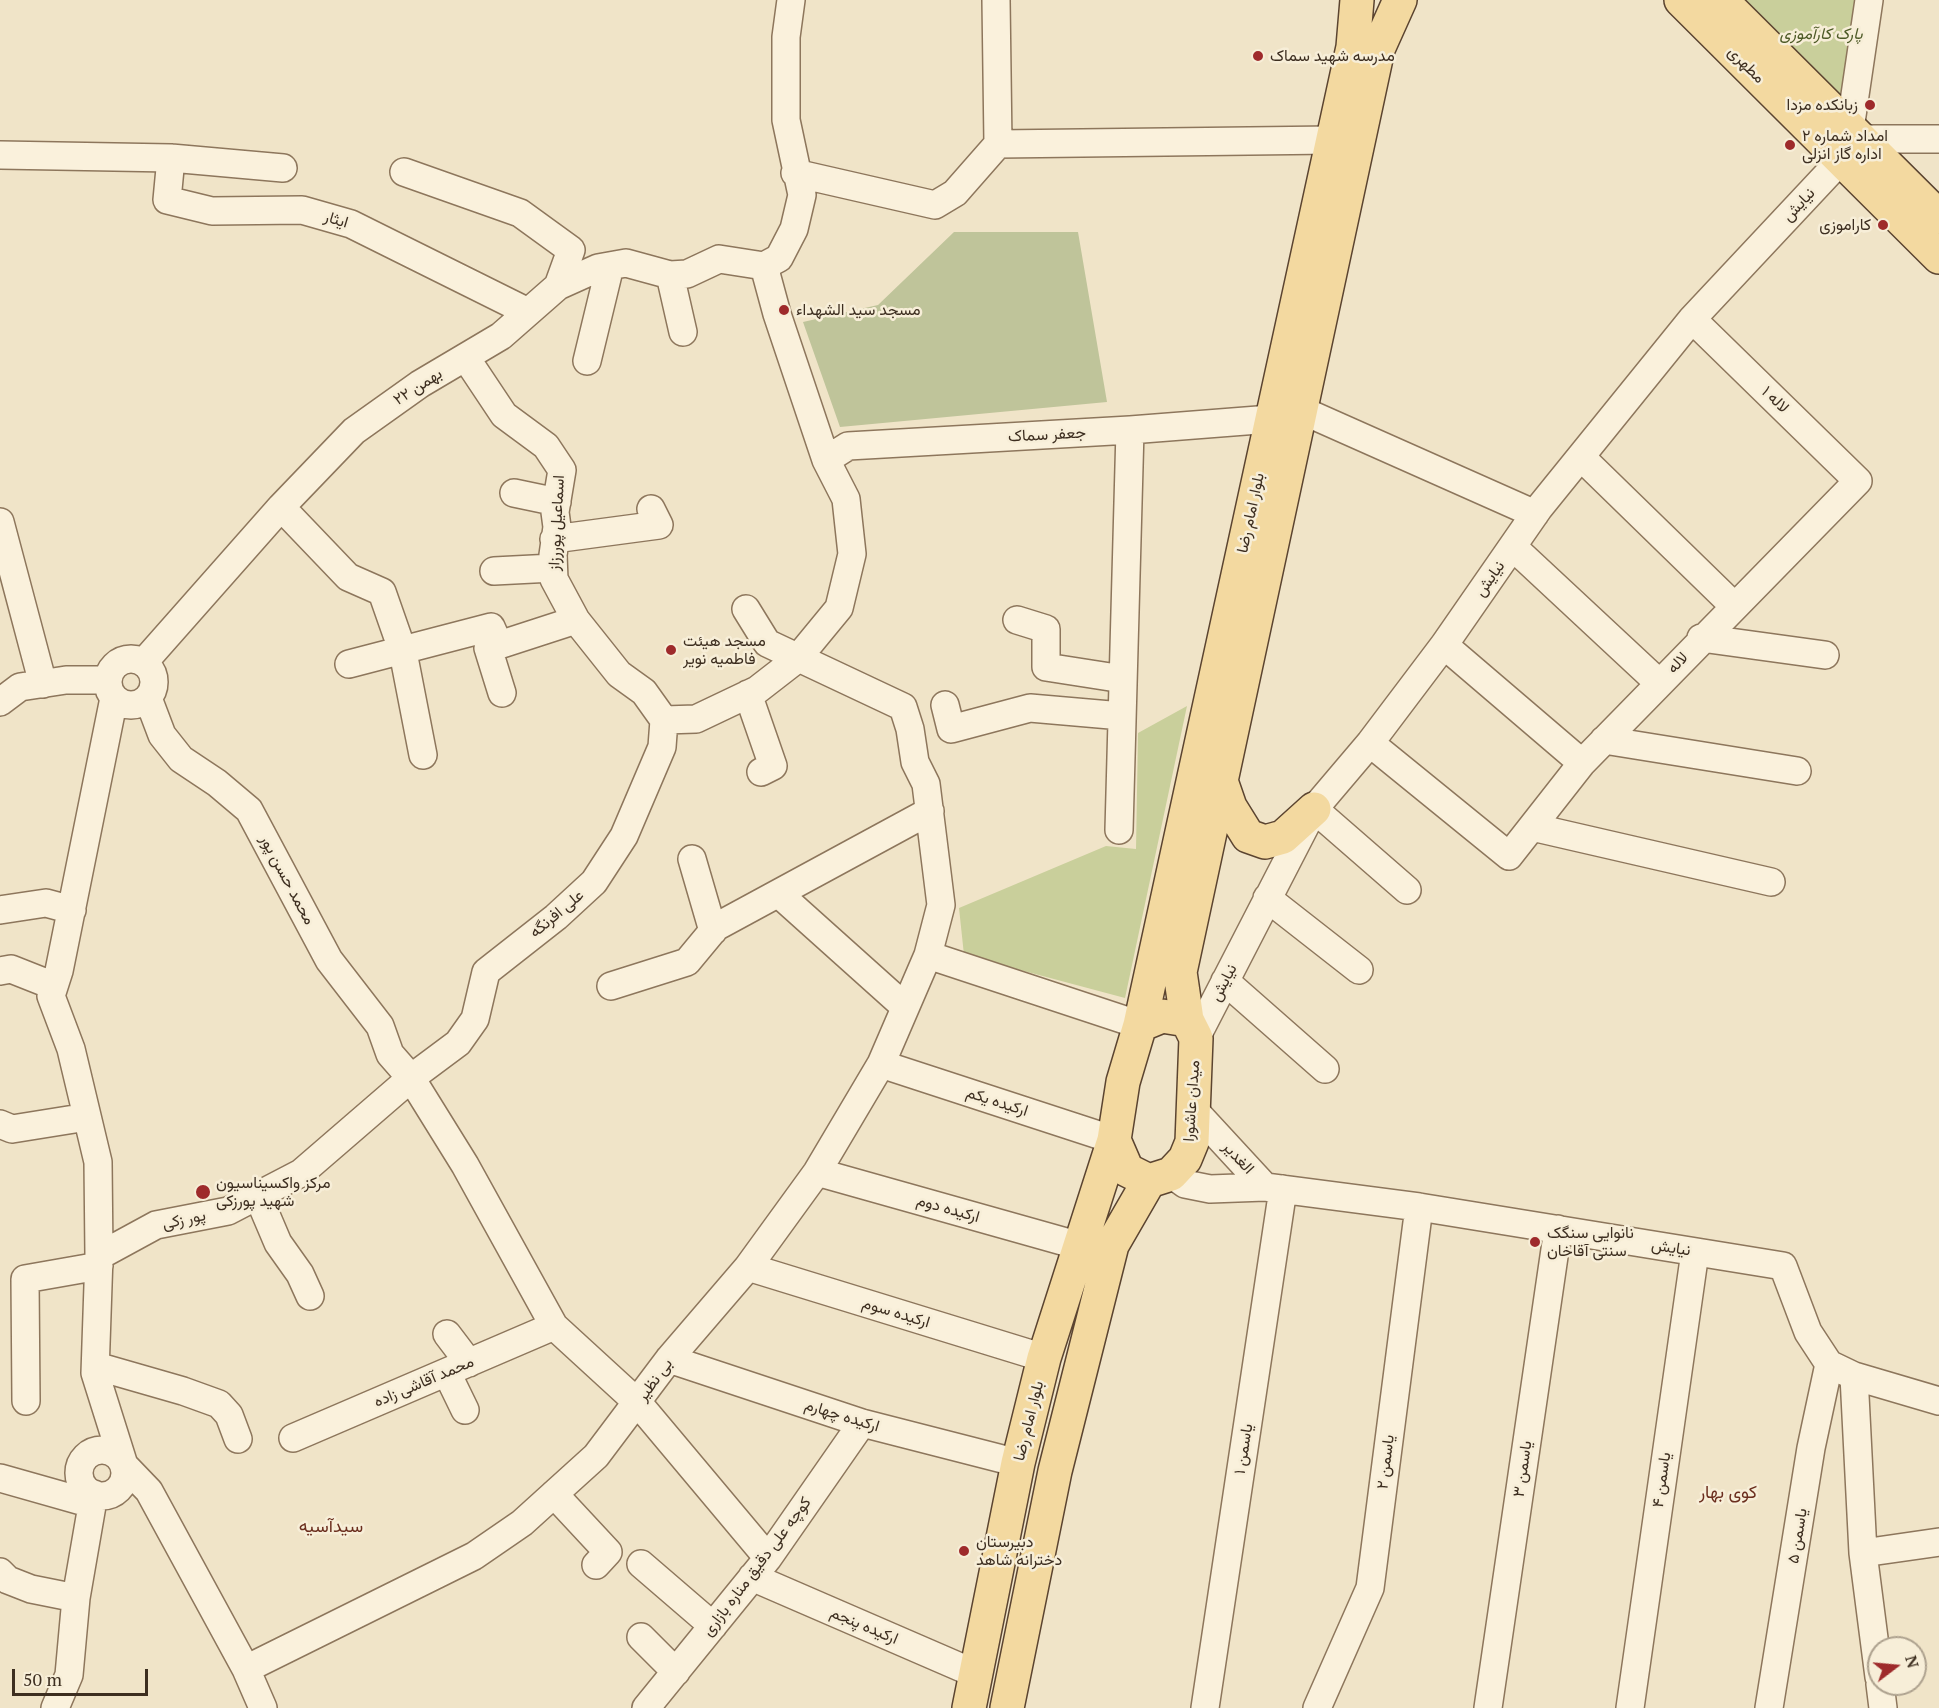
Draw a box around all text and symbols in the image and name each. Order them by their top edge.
park label: پارک کارآموزی [1780,24,1862,44]
street label: مطهری [1723,42,1769,88]
place label: مدرسه شهید سماک [1270,46,1395,66]
marker: مدرسه شهید سماک [1251,49,1265,63]
place label: زبانکده مزدا [1787,95,1858,115]
marker: زبانکده مزدا [1863,98,1877,112]
place label: امداد شماره ۲ اداره گاز انزلی [1802,126,1888,164]
marker: امداد شماره ۲ اداره گاز انزلی [1783,138,1797,152]
street label: نیایش [1779,184,1819,226]
street label: ایثار [321,207,351,233]
place label: کاراموزی [1819,215,1871,235]
marker: کاراموزی [1876,218,1890,232]
place label: مسجد سید الشهداء [796,300,921,320]
marker: مسجد سید الشهداء [777,303,791,317]
street label: ۲۲ بهمن [390,364,446,410]
street label: لاله ۱ [1757,382,1793,418]
street label: جعفر سماک [1008,423,1086,447]
street label: بلوار امام رضا [1233,471,1269,555]
street label: اسماعیل پوررزاز [545,475,569,571]
street label: نیایش [1471,557,1509,601]
place label: مسجد هیئت فاطمیه نویر [683,631,766,669]
marker: مسجد هیئت فاطمیه نویر [664,643,678,657]
street label: لاله [1663,648,1693,678]
street label: محمد حسن پور [255,832,319,928]
street label: علی افرنگه [526,886,588,942]
street label: نیایش [1207,961,1241,1005]
street label: میدان عاشورا [1180,1060,1204,1142]
street label: ارکیده یکم [964,1083,1030,1121]
street label: الغدیر [1218,1138,1258,1178]
place label: مرکز واکسیناسیون شهید پورزکی [216,1173,330,1211]
marker: مرکز واکسیناسیون شهید پورزکی [194,1183,212,1201]
street label: ارکیده دوم [914,1191,982,1227]
street label: پور زکی [161,1206,207,1234]
place label: نانوایی سنگک سنتی آقاخان [1547,1223,1634,1261]
marker: نانوایی سنگک سنتی آقاخان [1528,1235,1542,1249]
street label: نیایش [1650,1235,1692,1261]
street label: ارکیده سوم [860,1294,932,1332]
street label: محمد آقاشی زاده [371,1352,477,1412]
street label: بی نظیر [633,1355,677,1405]
street label: بلوار امام رضا [1010,1379,1048,1463]
street label: ارکیده چهارم [802,1396,882,1436]
street label: یاسمن ۱ [1231,1422,1257,1476]
street label: یاسمن ۲ [1373,1434,1399,1490]
street label: یاسمن ۳ [1510,1439,1536,1499]
street label: یاسمن ۴ [1649,1451,1675,1509]
district label: کوی بهار [1699,1482,1757,1504]
street label: کوچه علی دقیق مناره بازاری [698,1494,816,1640]
street label: یاسمن ۵ [1784,1507,1812,1565]
district label: سیدآسیه [299,1516,363,1538]
place label: دبیرستان دخترانه شاهد [976,1532,1062,1570]
marker: دبیرستان دخترانه شاهد [957,1544,971,1558]
street label: ارکیده پنجم [827,1603,901,1649]
north arrow [1867,1636,1927,1696]
text: N [1900,1653,1925,1670]
scale bar [15,1657,152,1695]
text: 50 m [23,1667,62,1691]

